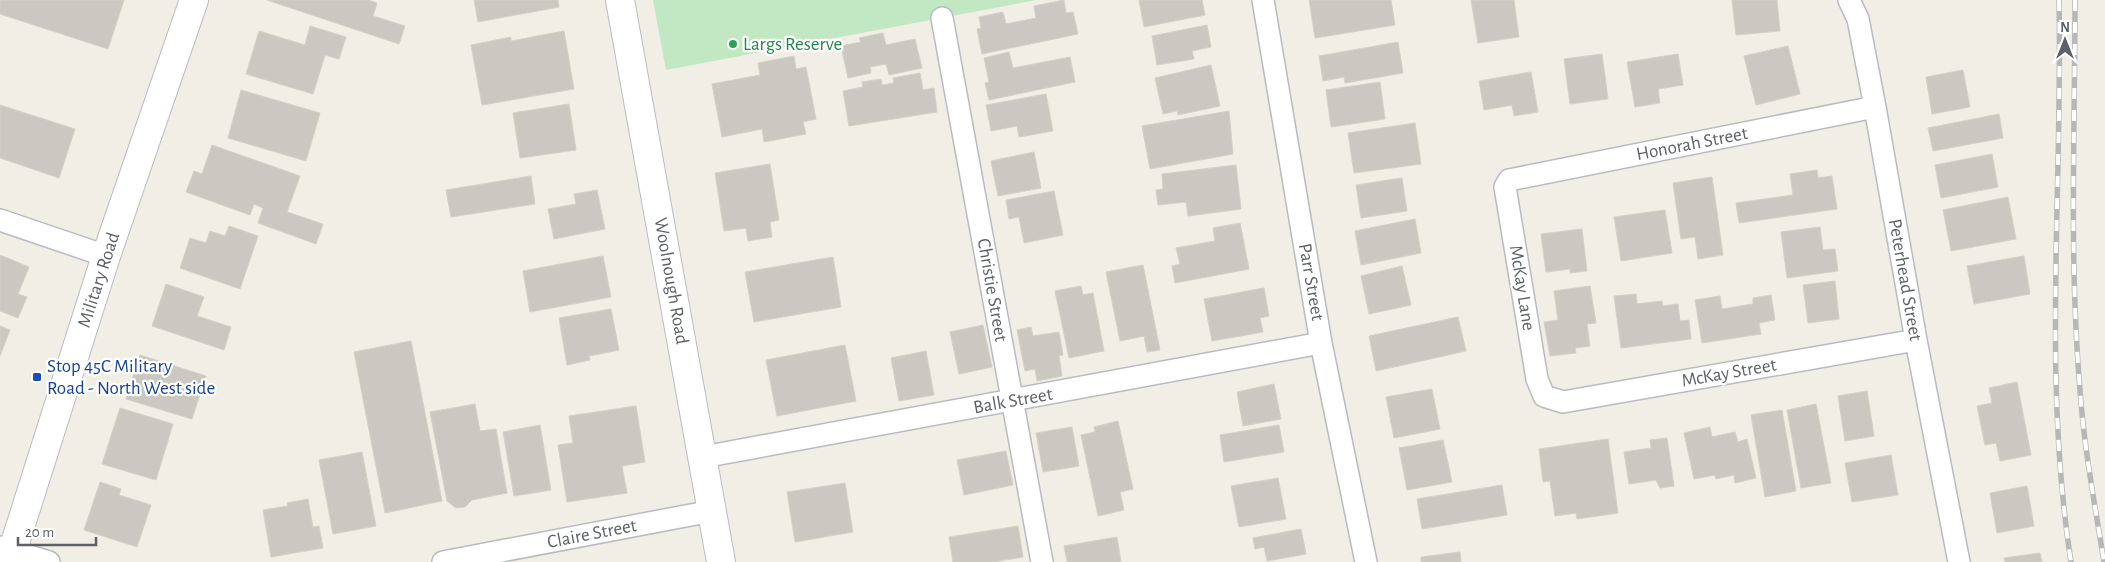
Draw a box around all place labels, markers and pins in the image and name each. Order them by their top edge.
place label: Largs Reserve [743,35,842,54]
marker: Largs Reserve [727,38,739,50]
place label: Stop 45C Military Road - North West side [47,357,215,398]
marker: Stop 45C Military Road - North West side [31,371,43,383]

